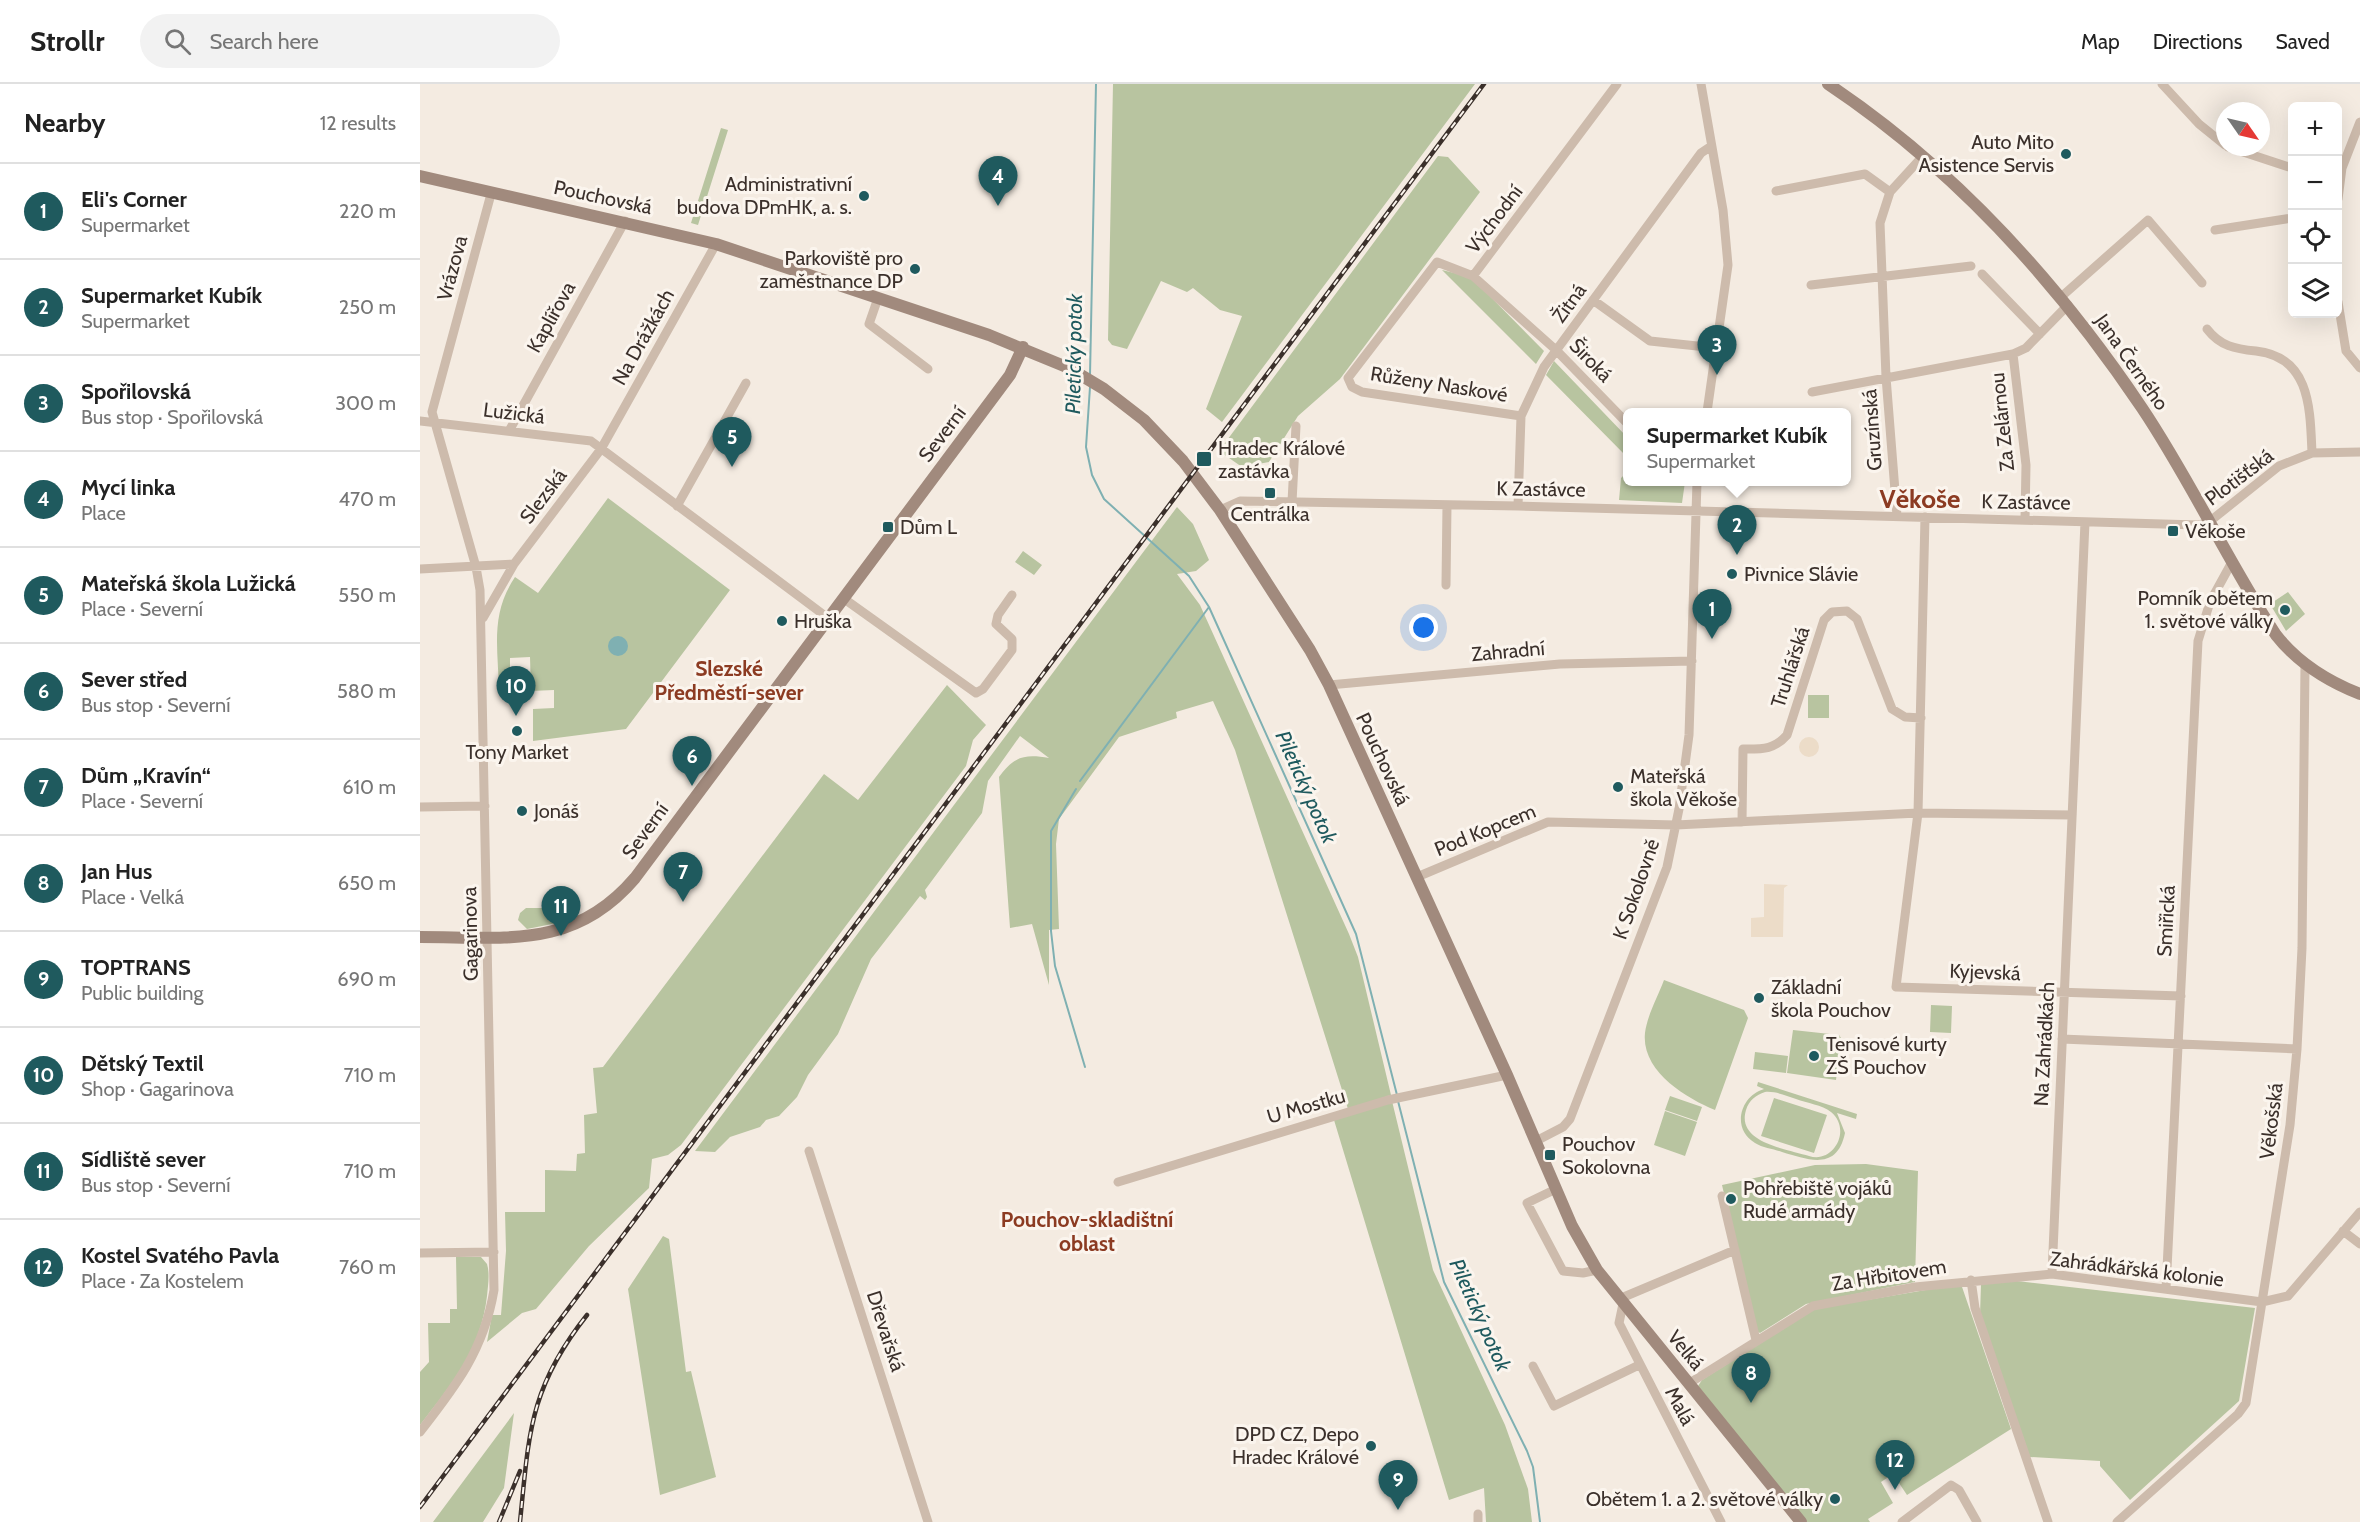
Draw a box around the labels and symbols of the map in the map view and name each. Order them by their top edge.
north arrow [2216,102,2270,156]
place label: Auto Mito Asistence Servis [1919,130,2054,177]
marker: Auto Mito Asistence Servis [2059,147,2073,161]
pin: 4 [978,156,1018,206]
place label: Administrativní budova DPmHK, a. s. [677,172,852,219]
street label: Pouchovská [552,175,655,219]
street label: Východní [1461,180,1527,258]
marker: Administrativní budova DPmHK, a. s. [857,189,871,203]
street label: Vrázova [432,232,472,303]
place label: Parkoviště pro zaměstnance DP [760,246,903,293]
marker: Parkoviště pro zaměstnance DP [908,262,922,276]
street label: Kaplířova [522,277,580,357]
street label: Žitná [1547,278,1591,327]
street label: Na Drážkách [607,285,679,389]
water label: Piletický potok [1060,293,1087,414]
street label: Jana Černého [2089,308,2174,415]
pin: 3 [1698,326,1736,375]
street label: Široká [1565,333,1618,387]
street label: Růženy Naskové [1369,361,1509,407]
street label: Za Zelárnou [1985,372,2019,472]
street label: Gruzínská [1857,388,1887,472]
street label: Lužická [482,397,546,429]
street label: Severní [913,401,971,467]
pin: 5 [712,418,752,467]
place label: Hradec Králové zastávka [1218,436,1345,483]
street label: Plotišťská [2200,443,2278,511]
marker: Hradec Králové zastávka [1195,450,1213,468]
street label: Slezská [515,463,572,528]
street label: K Zastávce [1496,476,1586,502]
district label: Věkoše [1880,483,1960,515]
marker: Centrálka [1263,486,1277,500]
street label: K Zastávce [1981,489,2071,515]
place label: Centrálka [1231,502,1310,526]
pin: 2 [1718,506,1756,555]
place label: Dům L [900,515,957,539]
place label: Věkoše [2185,519,2245,543]
marker: Dům L [881,520,895,534]
marker: Věkoše [2166,524,2180,538]
place label: Pivnice Slávie [1744,562,1858,586]
marker: Pivnice Slávie [1725,567,1739,581]
place label: Pomník obětem 1. světové války [2138,586,2273,633]
pin: 1 [1692,590,1732,639]
marker: Pomník obětem 1. světové války [2278,603,2292,617]
place label: Hruška [794,609,852,633]
your location [1409,613,1438,642]
marker: Hruška [775,614,789,628]
street label: Truhlářská [1766,623,1815,711]
street label: Zahradní [1470,636,1546,666]
district label: Slezské Předměstí-sever [655,656,803,705]
pin: 10 [496,666,536,716]
street label: Pouchovská [1351,709,1415,810]
marker: Tony Market [510,724,524,738]
water label: Piletický potok [1271,727,1343,848]
pin: 6 [672,736,712,786]
place label: Tony Market [465,740,569,764]
place label: Mateřská škola Věkoše [1630,764,1737,811]
marker: Mateřská škola Věkoše [1611,780,1625,794]
street label: Severní [617,798,673,864]
place label: Jonáš [533,799,579,823]
street label: Pod Kopcem [1431,799,1539,861]
marker: Jonáš [515,804,529,818]
street label: K Sokolovně [1608,836,1664,942]
pin: 7 [664,852,702,902]
street label: Smiřická [2152,884,2180,957]
street label: Gagarinova [457,886,483,981]
pin: 11 [542,886,580,936]
street label: Kyjevská [1949,959,2021,985]
place label: Základní škola Pouchov [1771,975,1891,1022]
street label: Na Zahrádkách [2029,981,2059,1107]
marker: Základní škola Pouchov [1752,991,1766,1005]
place label: Tenisové kurty ZŠ Pouchov [1826,1032,1947,1079]
marker: Tenisové kurty ZŠ Pouchov [1807,1049,1821,1063]
street label: Věkošská [2254,1081,2288,1161]
street label: U Mostku [1264,1083,1348,1129]
place label: Pouchov Sokolovna [1562,1132,1651,1179]
marker: Pouchov Sokolovna [1543,1148,1557,1162]
place label: Pohřebiště vojáků Rudé armády [1743,1176,1892,1223]
marker: Pohřebiště vojáků Rudé armády [1724,1192,1738,1206]
district label: Pouchov-skladištní oblast [1001,1207,1173,1256]
street label: Zahrádkářská kolonie [2049,1246,2225,1292]
street label: Za Hřbitovem [1830,1254,1948,1296]
water label: Piletický potok [1445,1255,1517,1376]
street label: Dřevařská [862,1288,910,1375]
street label: Velká [1663,1325,1710,1375]
pin: 8 [1732,1354,1770,1403]
street label: Malá [1660,1383,1700,1430]
place label: DPD CZ, Depo Hradec Králové [1232,1422,1359,1469]
marker: DPD CZ, Depo Hradec Králové [1364,1439,1378,1453]
pin: 12 [1876,1440,1914,1490]
pin: 9 [1378,1460,1418,1510]
place label: Obětem 1. a 2. světové války [1586,1487,1823,1511]
marker: Obětem 1. a 2. světové války [1828,1492,1842,1506]

